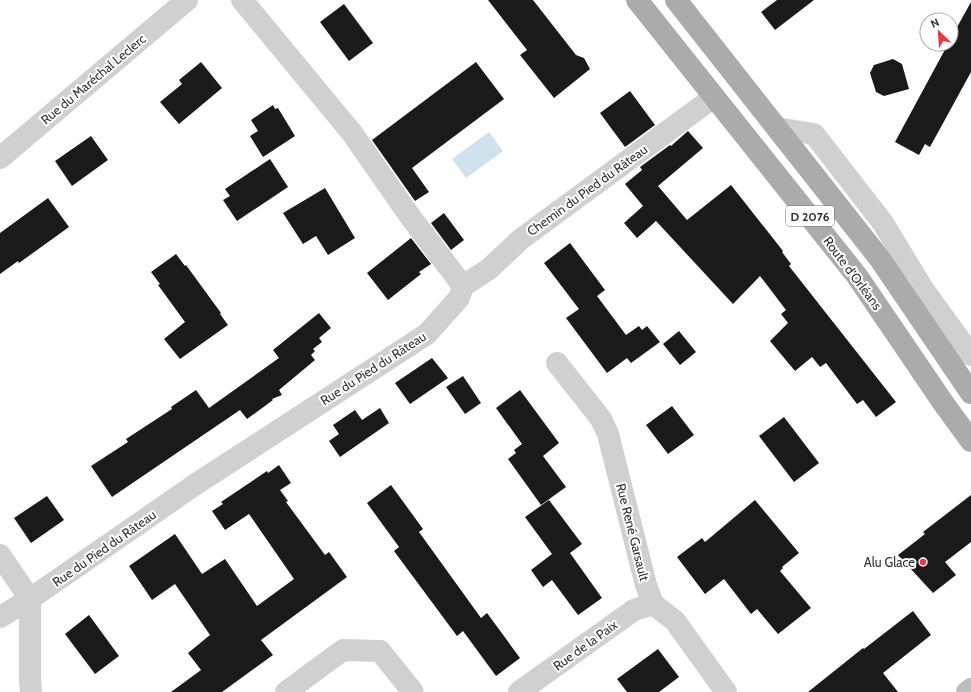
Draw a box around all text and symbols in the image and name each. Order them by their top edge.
north arrow [919,12,959,52]
text: N [928,15,941,31]
street label: Rue du Maréchal Leclerc [37,30,149,128]
street label: Chemin du Pied du Râteau [524,141,650,239]
road number: D 2076 [786,206,834,226]
street label: Route d'Orléans [820,233,886,313]
street label: Rue du Pied du Râteau [317,328,429,408]
street label: Rue René Garsault [613,482,653,583]
street label: Rue du Pied du Râteau [49,506,159,590]
place label: Alu Glace [864,554,915,570]
marker: Alu Glace [918,557,928,567]
street label: Rue de la Paix [550,616,621,674]

